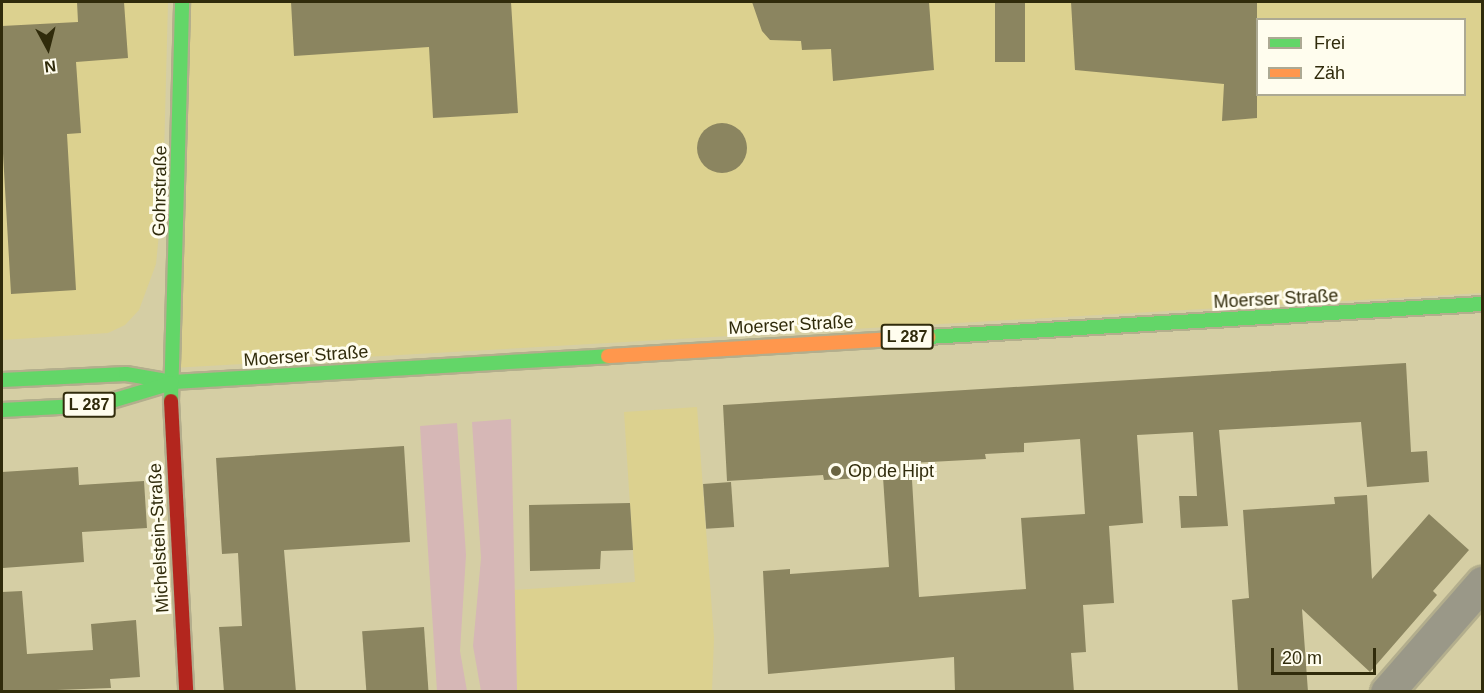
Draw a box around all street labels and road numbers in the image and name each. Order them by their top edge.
street label: Gohrstraße [148,145,172,237]
street label: Moerser Straße [1213,285,1339,313]
street label: Moerser Straße [728,311,854,339]
road number: L 287 [880,324,934,350]
street label: Moerser Straße [243,341,369,371]
road number: L 287 [62,392,116,418]
street label: Michelstein-Straße [144,463,174,613]

